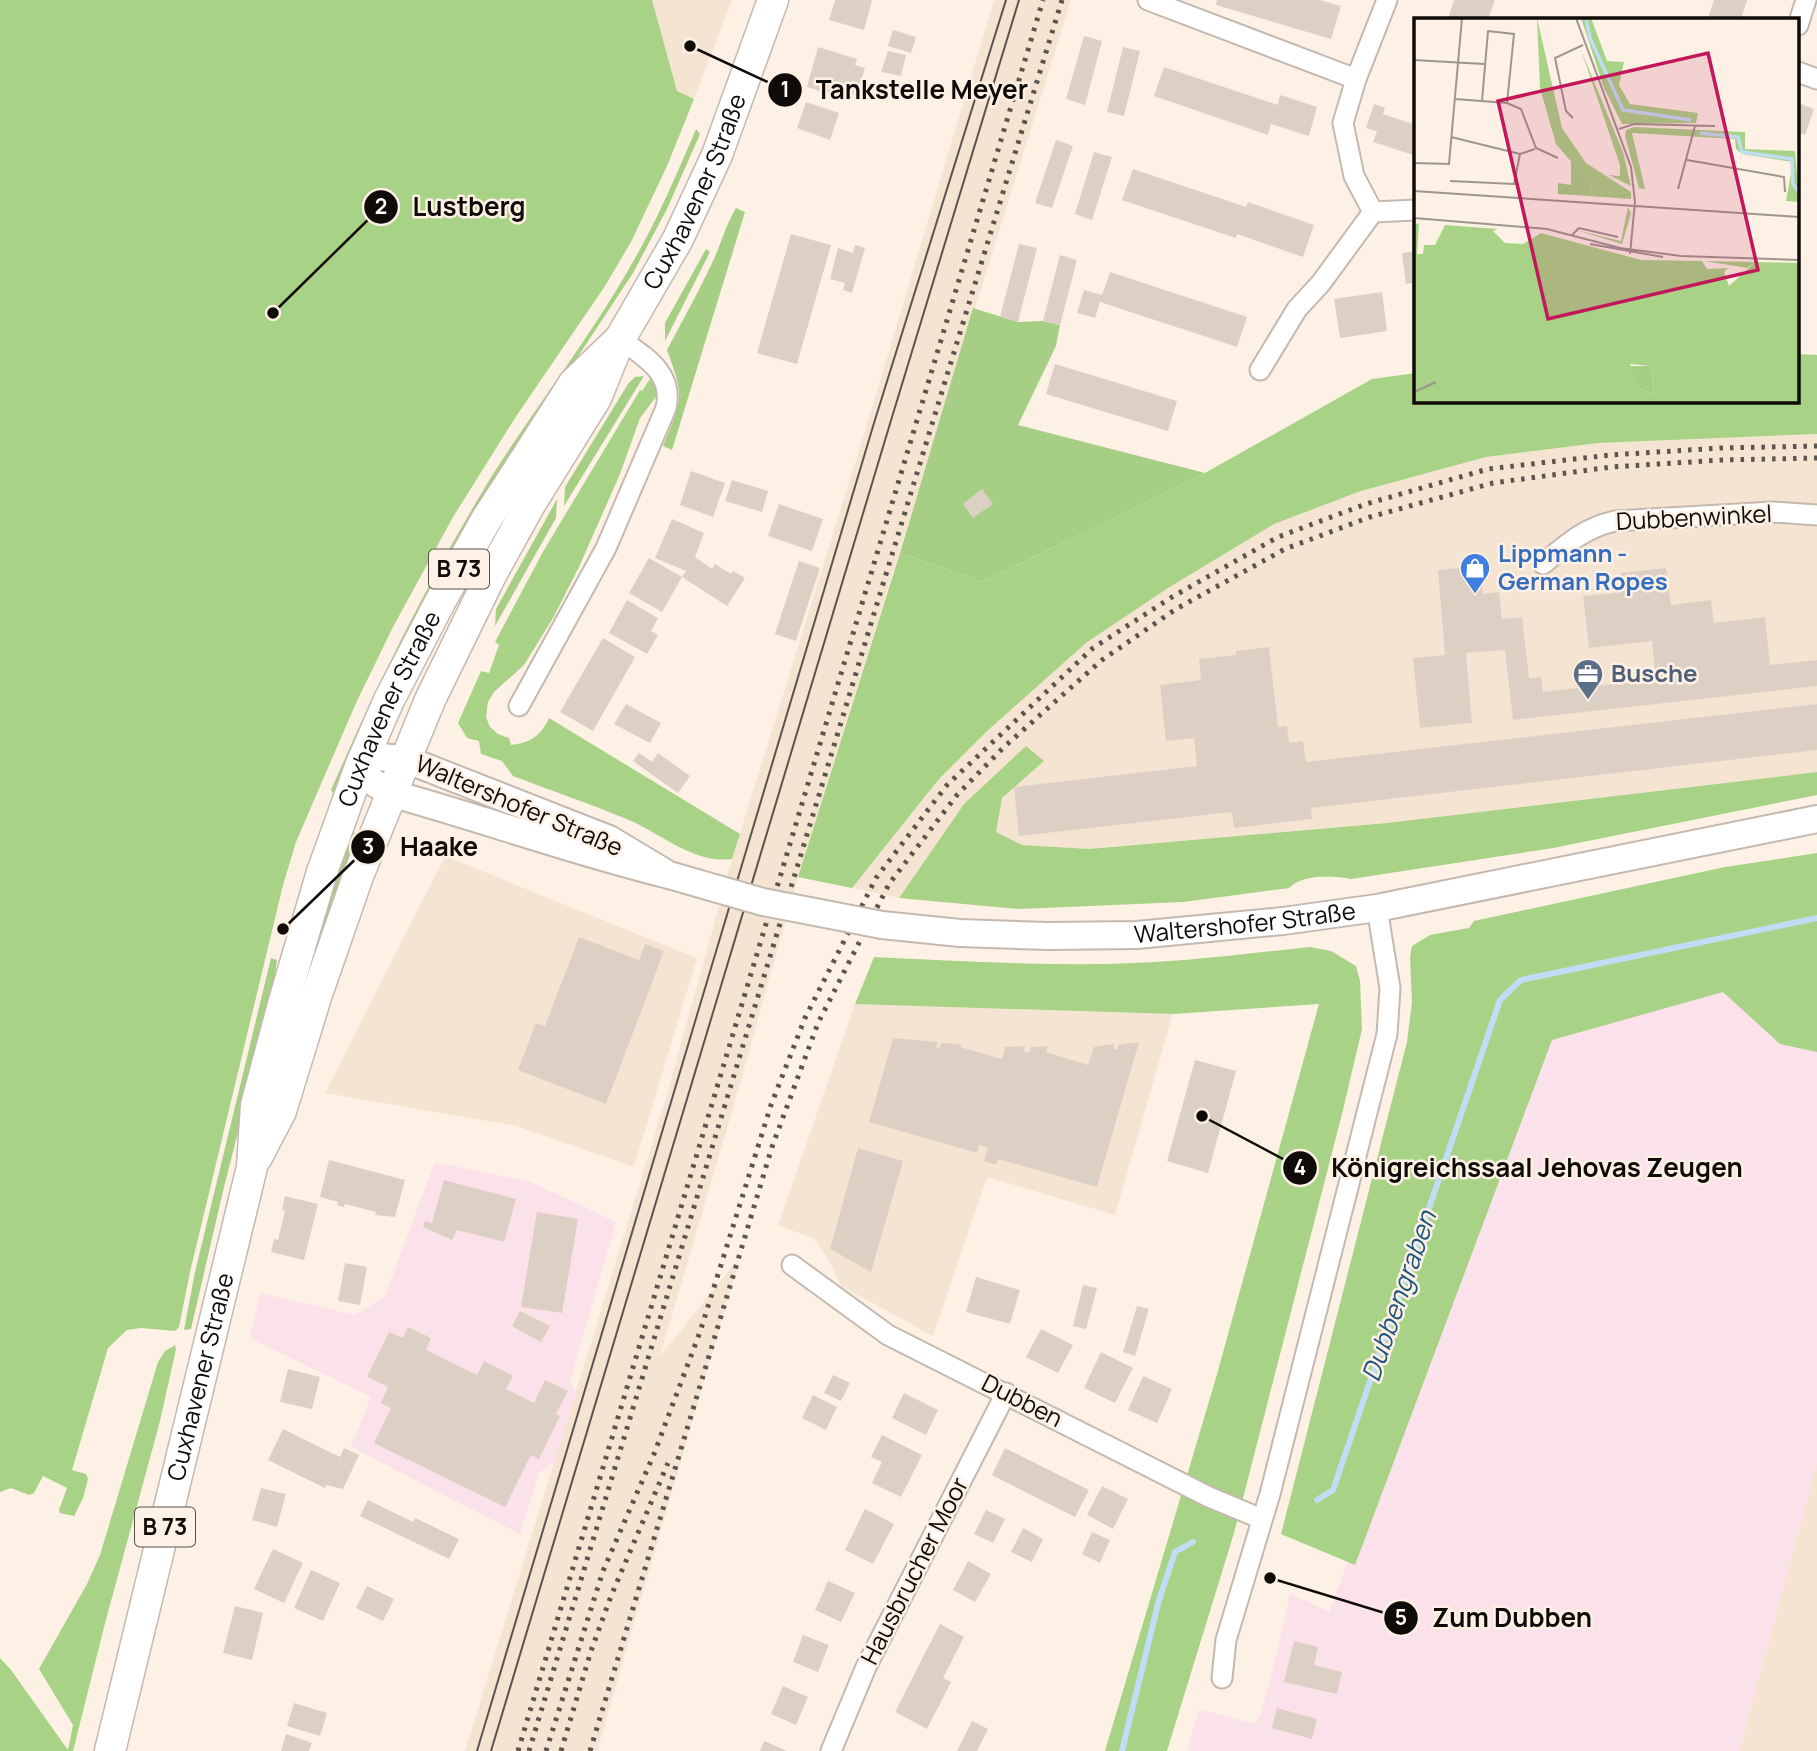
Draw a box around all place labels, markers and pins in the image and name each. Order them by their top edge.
callout: Tankstelle Meyer [767,66,1042,113]
callout: Lustberg [364,183,540,230]
place label: Lippmann - German Ropes [1498,536,1668,597]
shop icon: Lippmann - German Ropes [1458,551,1492,595]
place label: Busche [1611,656,1697,689]
office icon: Busche [1571,657,1605,701]
callout: Haake [351,824,492,871]
callout: Königreichssaal Jehovas Zeugen [1283,1144,1757,1191]
callout: Zum Dubben [1383,1594,1606,1641]

